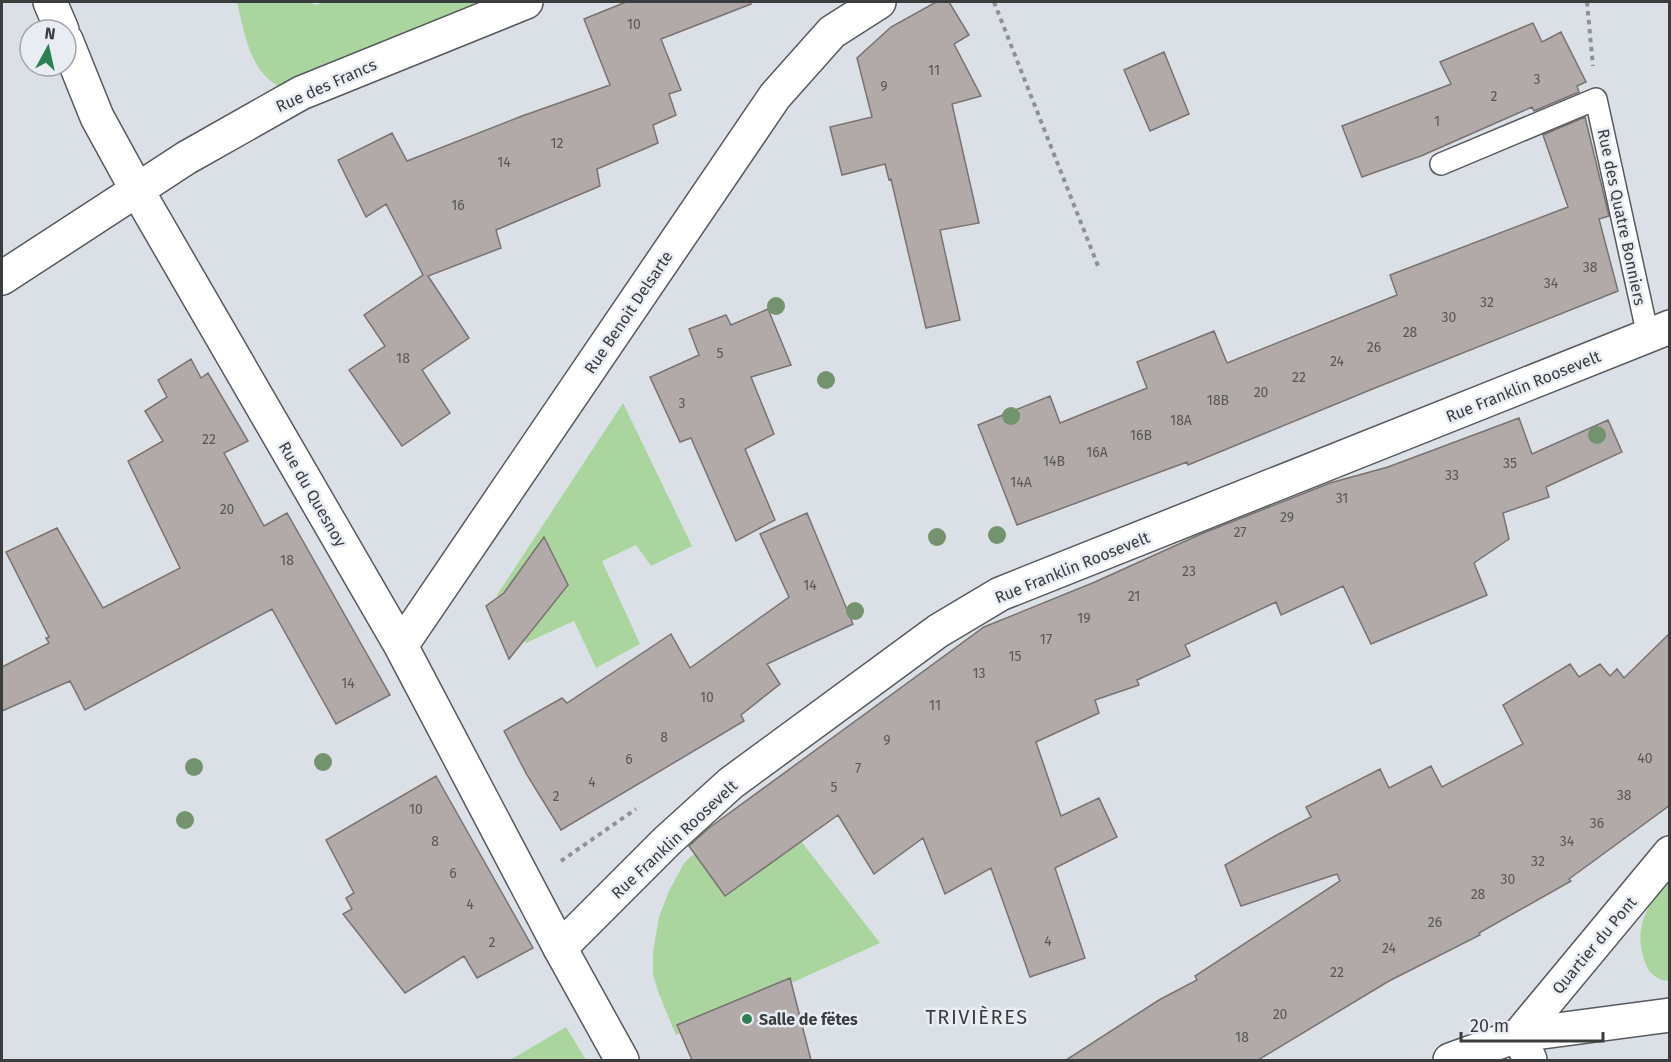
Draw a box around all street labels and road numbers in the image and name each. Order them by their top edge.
street label: Rue des Francs [273,55,379,116]
street label: Rue des Quatre Bonniers [1594,127,1650,307]
street label: Rue Benoit Delsarte [580,247,676,377]
street label: Rue Franklin Roosevelt [1443,347,1604,426]
street label: Rue du Quesnoy [275,438,350,550]
street label: Rue Franklin Roosevelt [992,528,1153,607]
street label: Rue Franklin Roosevelt [607,776,741,903]
street label: Quartier du Pont [1548,893,1641,998]

